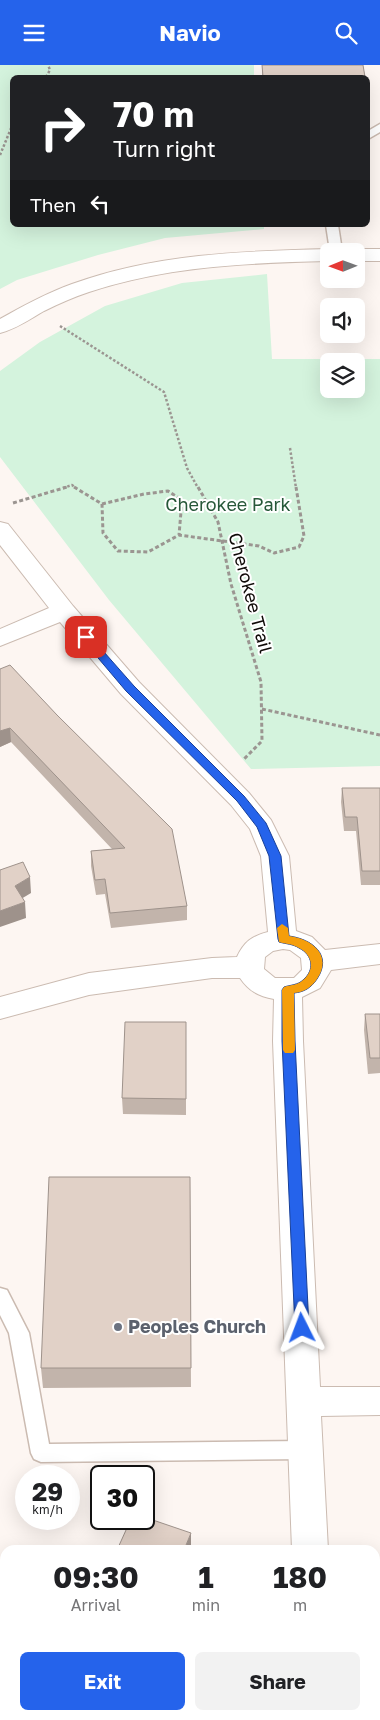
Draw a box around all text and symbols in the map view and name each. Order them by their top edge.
icon: menu [20,19,48,47]
text: Navio [159,19,221,46]
icon: search [332,19,360,47]
text: 70 m [113,93,194,135]
icon: right [30,95,95,160]
text: Turn right [113,135,216,162]
icon: left [86,190,114,218]
text: Then [30,193,76,216]
north arrow [320,243,365,287]
map controls [320,243,365,398]
button: sound [320,298,365,343]
button: layers [320,353,365,398]
park label: Cherokee Park [165,493,291,515]
street label: Cherokee Trail [224,530,278,656]
pin [65,616,107,658]
icon: arrive [72,623,100,651]
position arrow [275,1301,327,1353]
place label: Peoples Church [128,1315,266,1337]
marker: Peoples Church [112,1321,124,1333]
speed limit sign: 30 [90,1465,155,1530]
text: 29 [32,1476,63,1507]
text: km/h [32,1502,63,1517]
text: 09:30 [53,1559,139,1595]
text: 1 [198,1559,214,1595]
text: 180 [273,1559,327,1595]
text: Arrival [71,1595,121,1615]
text: min [192,1595,220,1615]
text: m [293,1595,307,1615]
button: Exit [20,1652,185,1710]
button: Share [195,1652,360,1710]

